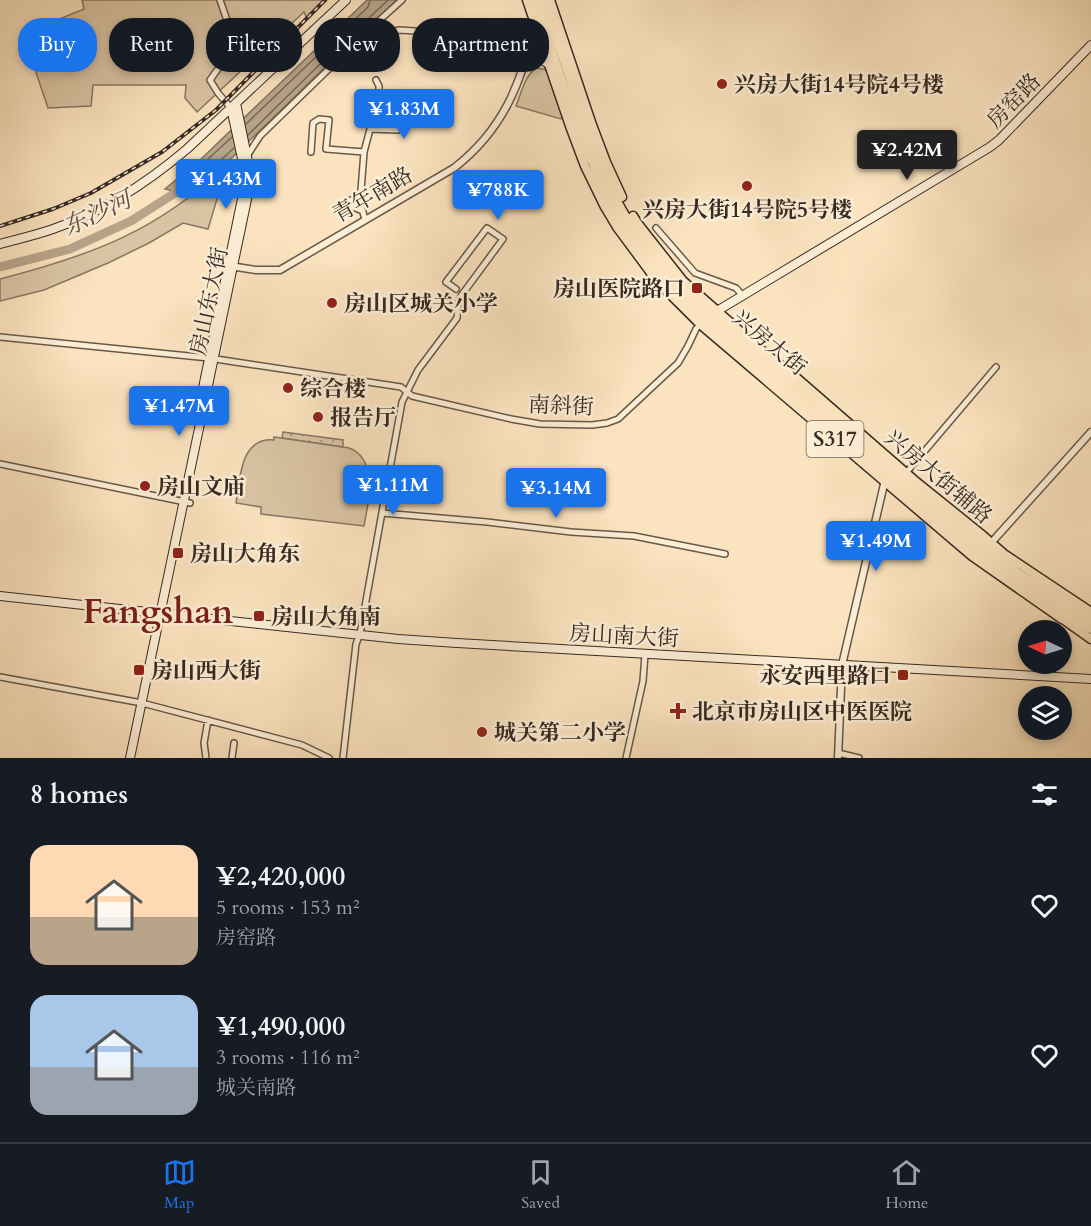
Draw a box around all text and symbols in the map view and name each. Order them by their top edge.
chip: Buy [18,18,97,72]
chip: Rent [109,18,194,72]
chip: Filters [206,18,302,72]
chip: New [314,18,400,72]
chip: Apartment [412,18,549,72]
street label: 房窑路 [980,67,1047,135]
place label: 兴房大街14号院4号楼 [734,70,944,100]
marker: 兴房大街14号院4号楼 [715,77,729,91]
pin: ¥1.83M [355,89,453,140]
text: ¥1.83M [368,95,440,122]
pin: ¥2.42M [858,130,956,181]
text: ¥2.42M [871,136,943,163]
pin: ¥1.43M [177,159,275,210]
street label: 青年南路 [327,160,418,230]
text: ¥1.43M [190,165,262,192]
pin: ¥788K [456,170,540,221]
text: ¥788K [467,176,529,203]
marker: 兴房大街14号院5号楼 [740,179,754,193]
water label: 东沙河 [58,182,140,244]
place label: 兴房大街14号院5号楼 [642,195,852,225]
street label: 房山东大街 [183,244,235,358]
place label: 房山医院路口 [553,274,685,304]
marker: 房山医院路口 [690,281,704,295]
place label: 房山区城关小学 [344,289,498,319]
marker: 房山区城关小学 [325,296,339,310]
street label: 兴房大街 [726,303,813,383]
place label: 综合楼 [300,374,366,404]
marker: 综合楼 [281,381,295,395]
pin: ¥1.47M [130,386,228,437]
street label: 南斜街 [527,390,594,422]
text: ¥1.47M [143,392,215,419]
place label: 报告厅 [330,403,396,433]
marker: 报告厅 [311,410,325,424]
road number: S317 [806,421,864,457]
street label: 兴房大街辅路 [878,423,999,531]
pin: ¥1.11M [344,465,442,516]
pin: ¥3.14M [507,468,605,519]
text: ¥1.11M [357,471,429,498]
place label: 房山文庙 [157,472,245,502]
text: ¥3.14M [520,474,592,501]
marker: 房山文庙 [138,479,152,493]
pin: ¥1.49M [827,521,925,572]
text: ¥1.49M [840,527,912,554]
place label: 房山大角东 [190,539,300,569]
marker: 房山大角东 [171,546,185,560]
district label: Fangshan [83,589,233,635]
place label: 房山大角南 [271,602,381,632]
marker: 房山大角南 [252,609,266,623]
street label: 房山南大街 [568,618,680,654]
north arrow [1018,620,1072,674]
map controls [1018,620,1072,740]
place label: 房山西大街 [151,656,261,686]
place label: 永安西里路口 [759,661,891,691]
marker: 房山西大街 [132,663,146,677]
marker: 永安西里路口 [896,668,910,682]
button: layers [1018,686,1072,740]
place label: 北京市房山区中医医院 [692,697,912,727]
marker: 北京市房山区中医医院 [669,702,687,720]
place label: 城关第二小学 [494,718,626,748]
marker: 城关第二小学 [475,725,489,739]
text: 8 homes [30,777,128,812]
icon: filters [1028,778,1061,811]
text: ¥2,420,000 [216,859,345,894]
icon: home [78,869,150,941]
icon: heart [1028,889,1061,922]
text: 5 rooms · 153 m² [216,894,360,921]
text: 房窑路 [216,924,276,951]
text: ¥1,490,000 [216,1009,345,1044]
icon: home [78,1019,150,1091]
icon: heart [1028,1039,1061,1072]
text: 3 rooms · 116 m² [216,1044,360,1071]
text: 城关南路 [216,1074,296,1101]
tab: Map [163,1156,196,1214]
tab: Saved [521,1156,560,1214]
tab: Home [885,1156,928,1214]

